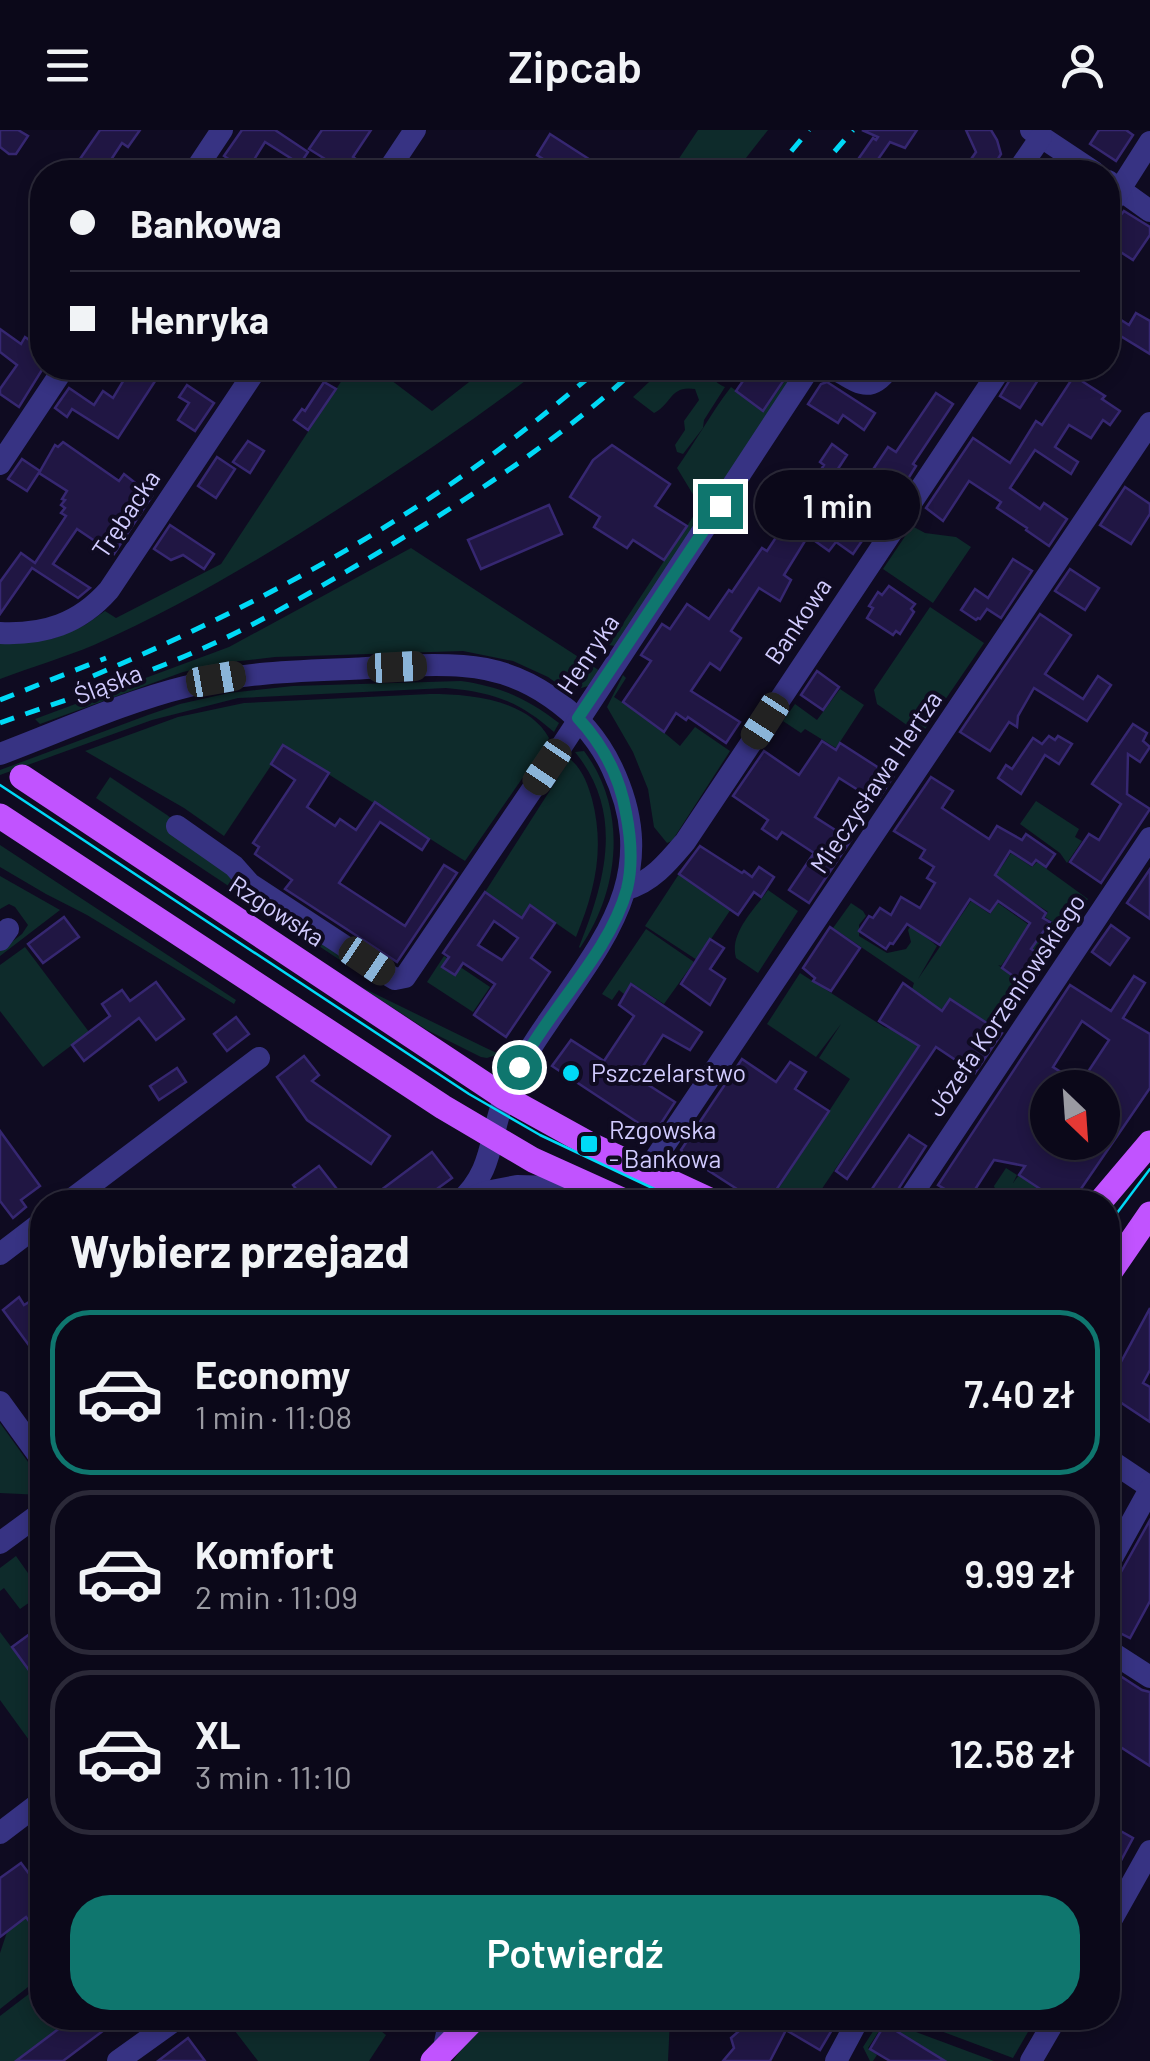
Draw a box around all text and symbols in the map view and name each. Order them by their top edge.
icon: menu [40,38,95,93]
text: Zipcab [508,38,642,92]
icon: person [1055,38,1110,93]
text: Bankowa [130,200,282,246]
text: Henryka [130,296,269,342]
street label: Trębacka [85,464,165,563]
callout: 1 min [755,471,920,541]
route end [698,484,743,529]
text: 1 min [803,486,872,524]
street label: Bankowa [757,572,837,669]
street label: Henryka [550,608,625,699]
car [366,650,428,684]
street label: Śląska [69,656,146,710]
car [184,659,248,699]
street label: Mieczysława Hertza [803,685,947,878]
car [736,688,794,754]
car [518,734,576,800]
street label: Rzgowska [224,868,331,952]
street label: Józefa Korzeniowskiego [919,887,1091,1121]
car [334,932,400,990]
route start [497,1045,542,1090]
place label: Pszczelarstwo [591,1057,746,1087]
marker: Pszczelarstwo [560,1062,582,1084]
north arrow [1030,1070,1120,1160]
map controls [1030,1070,1120,1160]
place label: Rzgowska - Bankowa [609,1114,721,1173]
marker: Rzgowska - Bankowa [578,1133,600,1155]
text: Wybierz przejazd [70,1223,410,1277]
icon: car [75,1348,165,1438]
text: Economy [195,1351,350,1397]
text: 7.40 zł [964,1370,1075,1416]
text: 1 min · 11:08 [195,1397,352,1435]
icon: car [75,1528,165,1618]
text: Komfort [195,1531,334,1577]
text: 9.99 zł [964,1550,1075,1596]
text: 2 min · 11:09 [195,1577,358,1615]
icon: car [75,1708,165,1798]
text: XL [195,1711,241,1757]
text: 12.58 zł [950,1730,1075,1776]
text: 3 min · 11:10 [195,1757,352,1795]
button: Potwierdź [70,1895,1080,2010]

